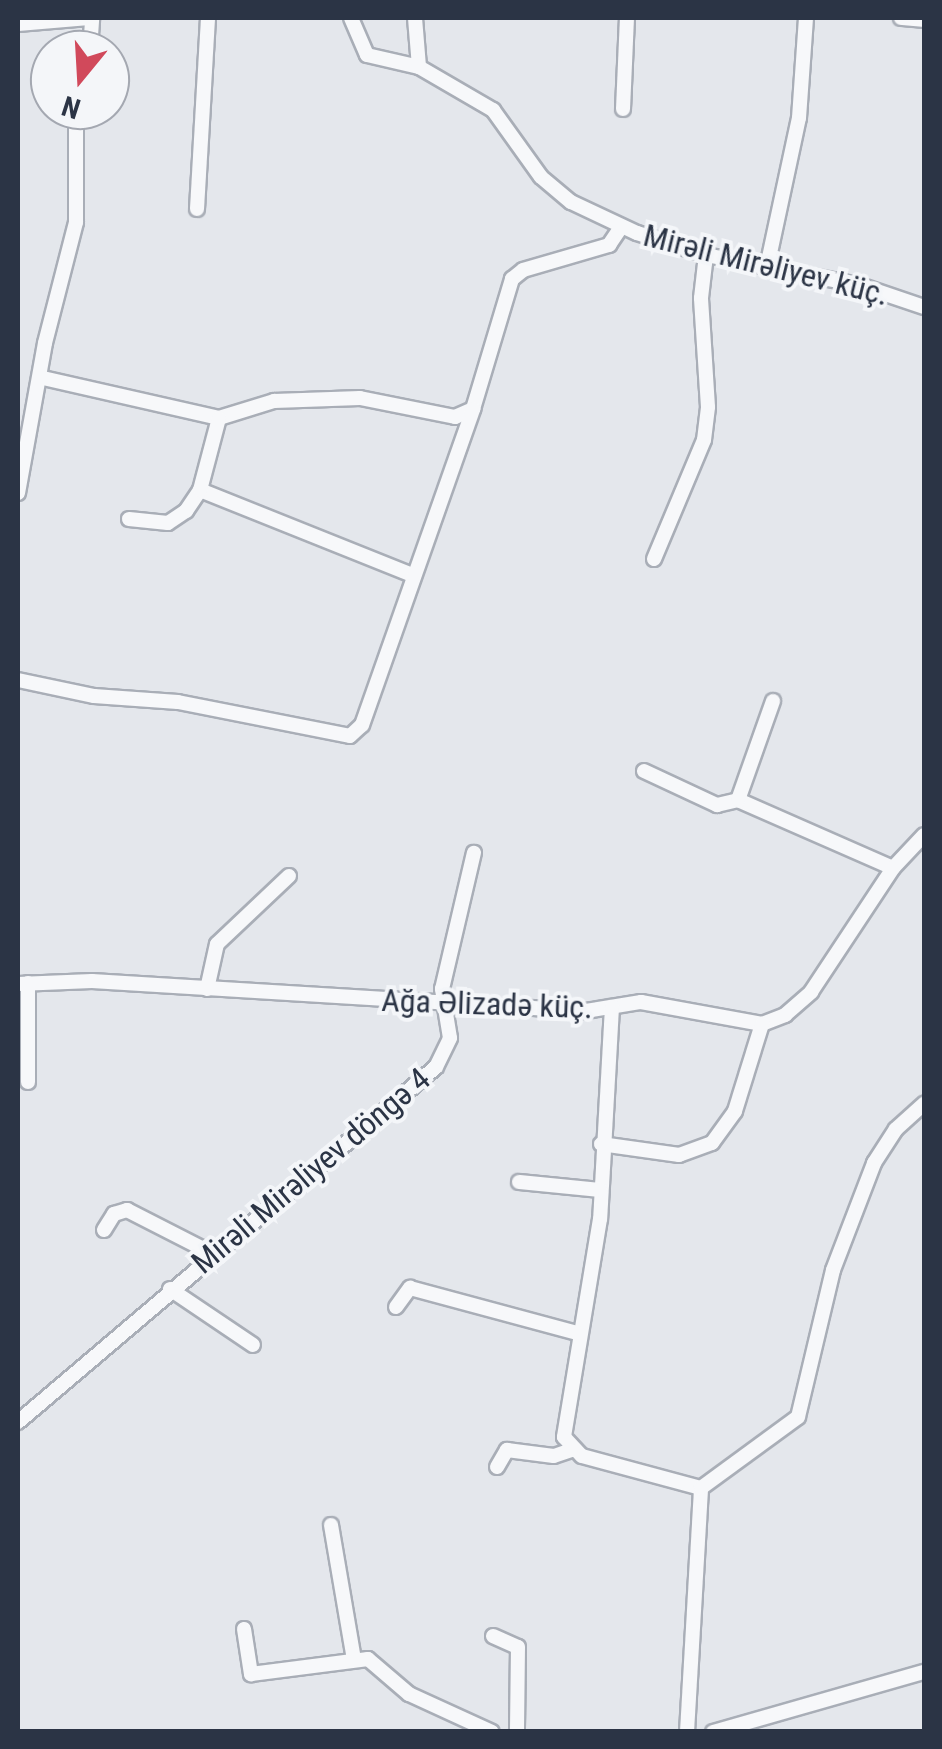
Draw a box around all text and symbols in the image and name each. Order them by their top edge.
north arrow [30,30,130,130]
text: N [58,89,84,125]
street label: Mirəli Mirəliyev küç. [640,216,892,314]
street label: Ağa Əlizadə küç. [381,981,593,1027]
street label: Mirəli Mirəliyev döngə 4 [184,1060,438,1282]

